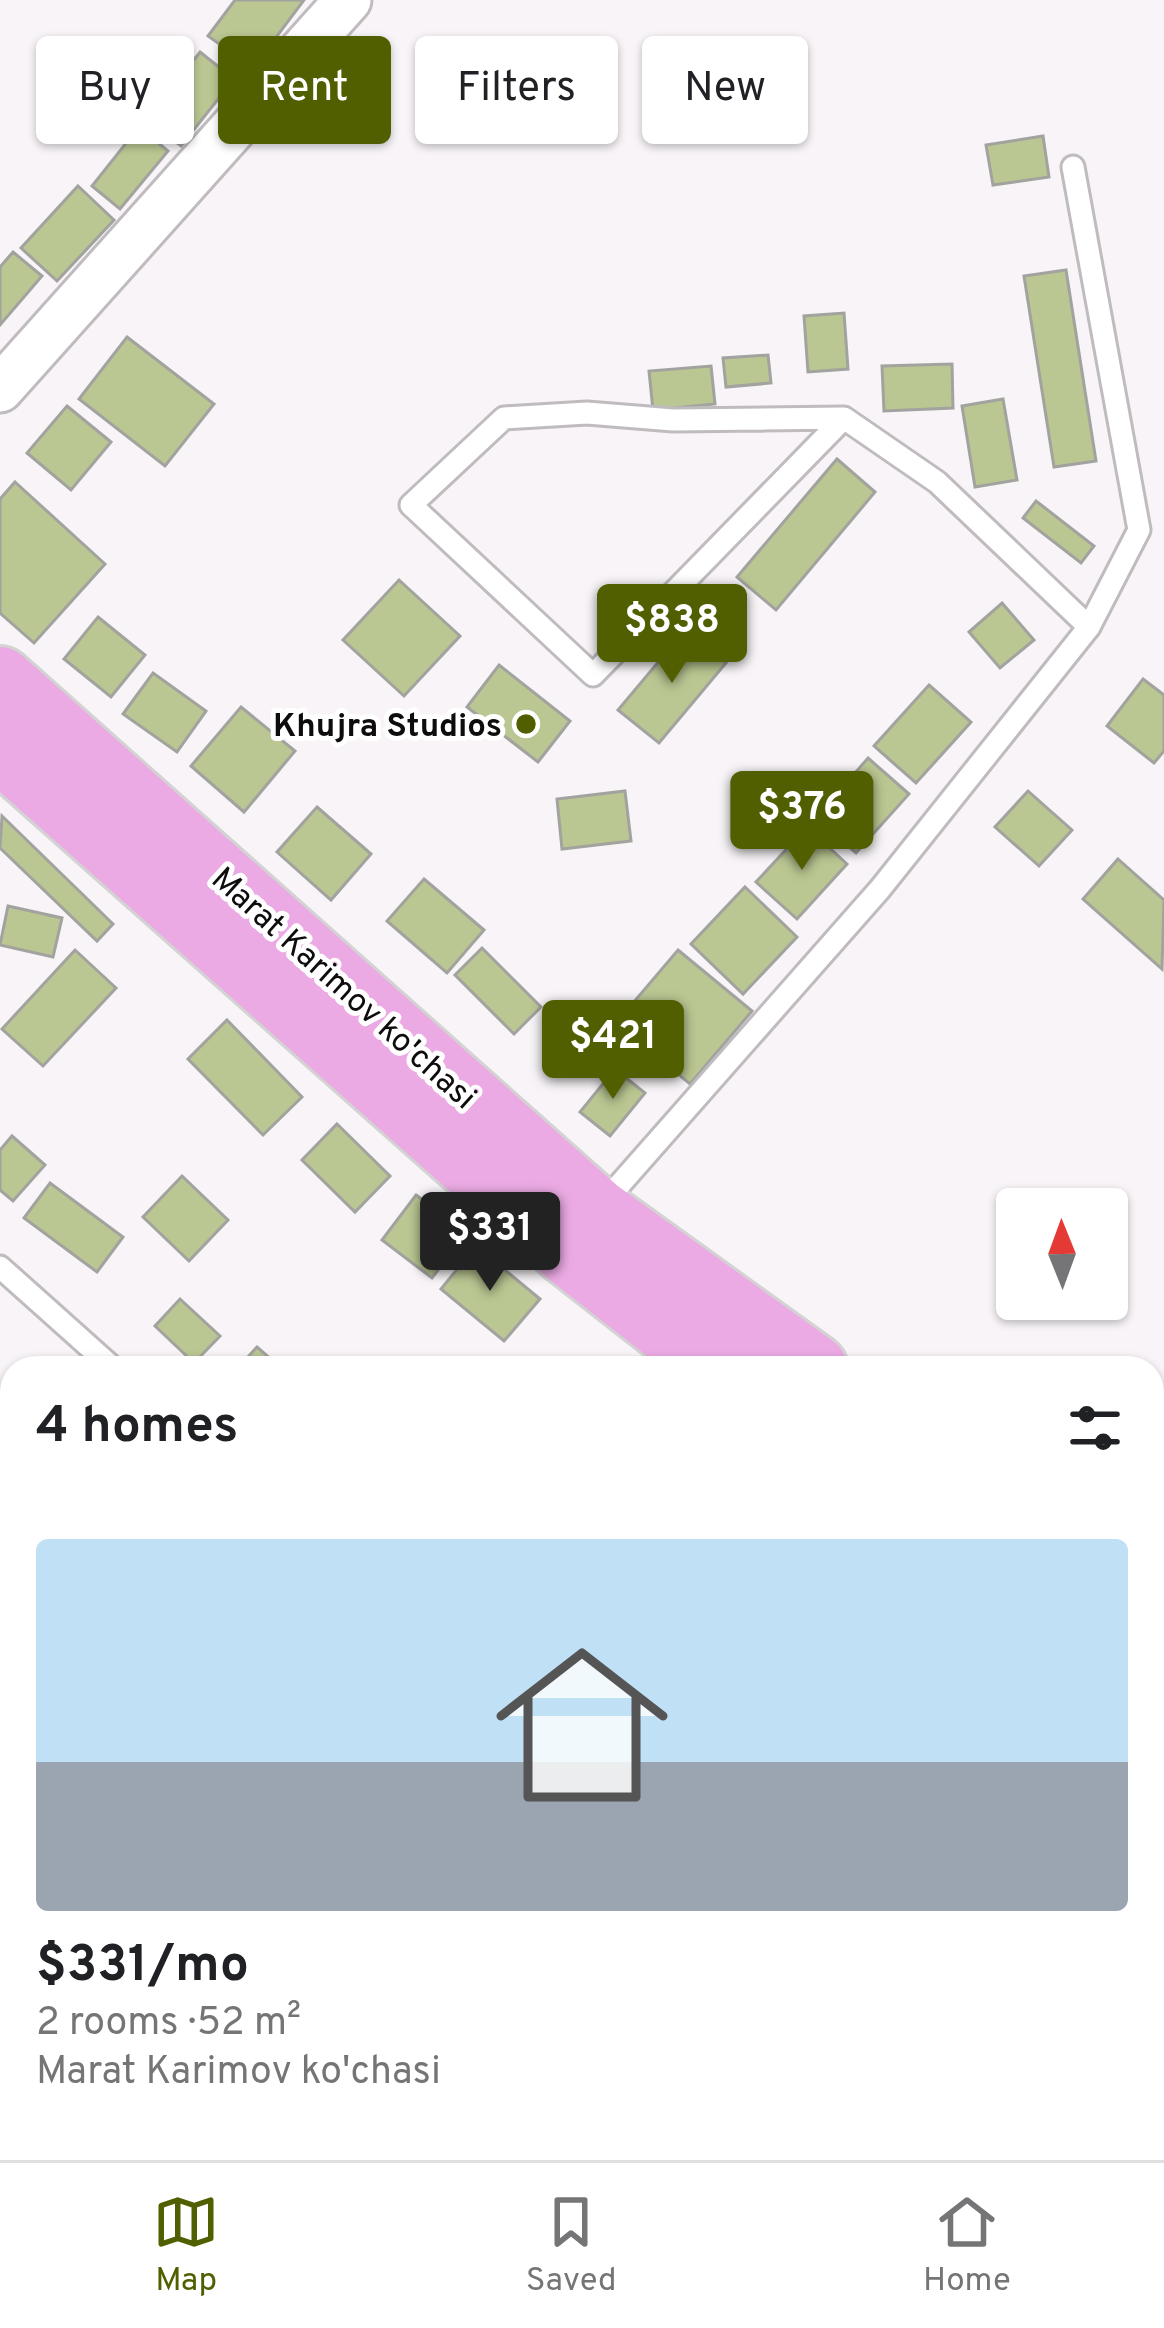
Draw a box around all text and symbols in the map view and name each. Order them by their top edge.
chip: Buy [36,36,194,144]
chip: Rent [218,36,391,144]
chip: Filters [415,36,618,144]
chip: New [642,36,808,144]
pin: $838 [601,584,743,686]
text: $838 [624,598,720,647]
place label: Khujra Studios [273,707,502,749]
marker: Khujra Studios [513,711,539,737]
pin: $376 [731,771,873,873]
text: $376 [757,785,847,834]
street label: Marat Karimov ko'chasi [201,860,484,1120]
pin: $421 [542,1000,684,1102]
text: $421 [569,1014,657,1063]
north arrow [996,1188,1128,1320]
map controls [996,1188,1128,1320]
pin: $331 [419,1192,561,1294]
text: $331 [447,1206,533,1255]
icon: filters [1062,1395,1128,1461]
text: 4 homes [36,1396,238,1461]
icon: home [474,1617,690,1833]
text: $331/mo [36,1935,249,2000]
text: 2 rooms · 52 m² [36,2000,301,2049]
text: Marat Karimov ko'chasi [36,2049,441,2098]
tab: Map [153,2189,219,2303]
tab: Saved [526,2189,617,2303]
tab: Home [923,2189,1011,2303]

